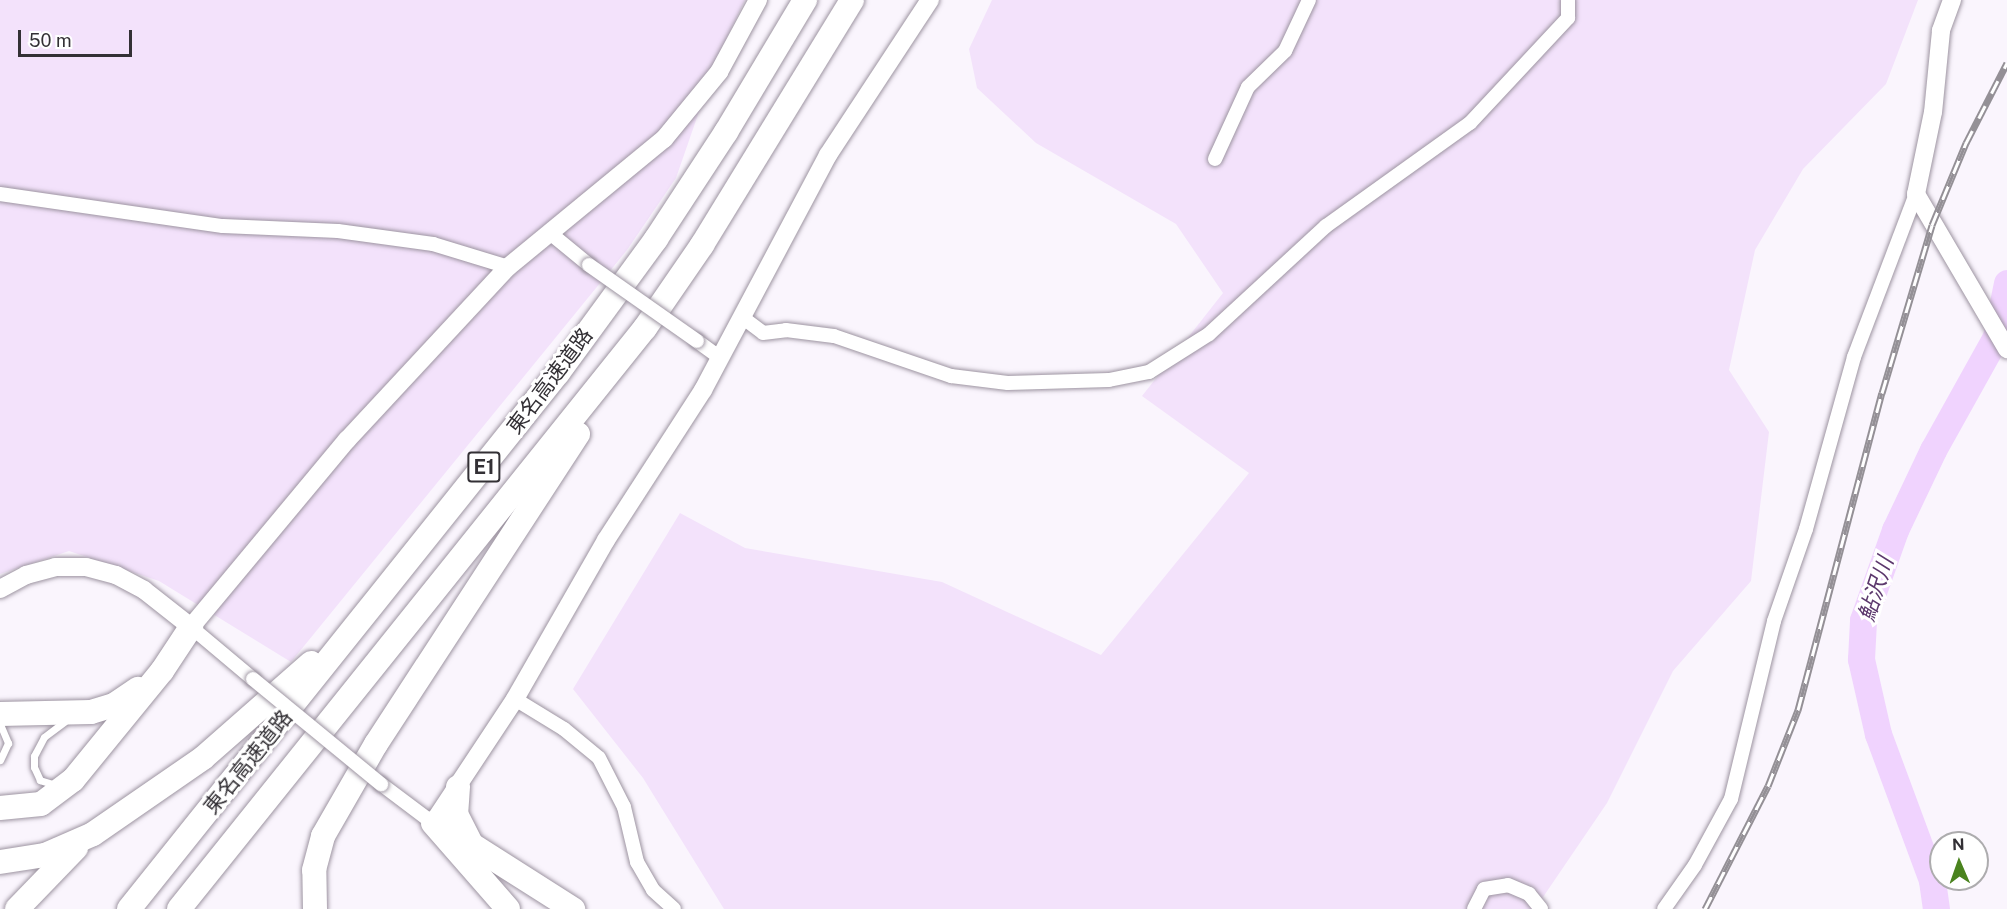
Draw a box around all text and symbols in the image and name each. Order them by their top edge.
scale bar [21,18,135,56]
text: 50 m [29,30,72,51]
street label: 東名高速道路 [502,323,598,439]
road number: E1 [466,450,502,484]
water label: 鮎沢川 [1853,554,1899,624]
street label: 東名高速道路 [199,705,297,819]
north arrow [1929,831,1989,891]
text: N [1952,835,1965,854]

